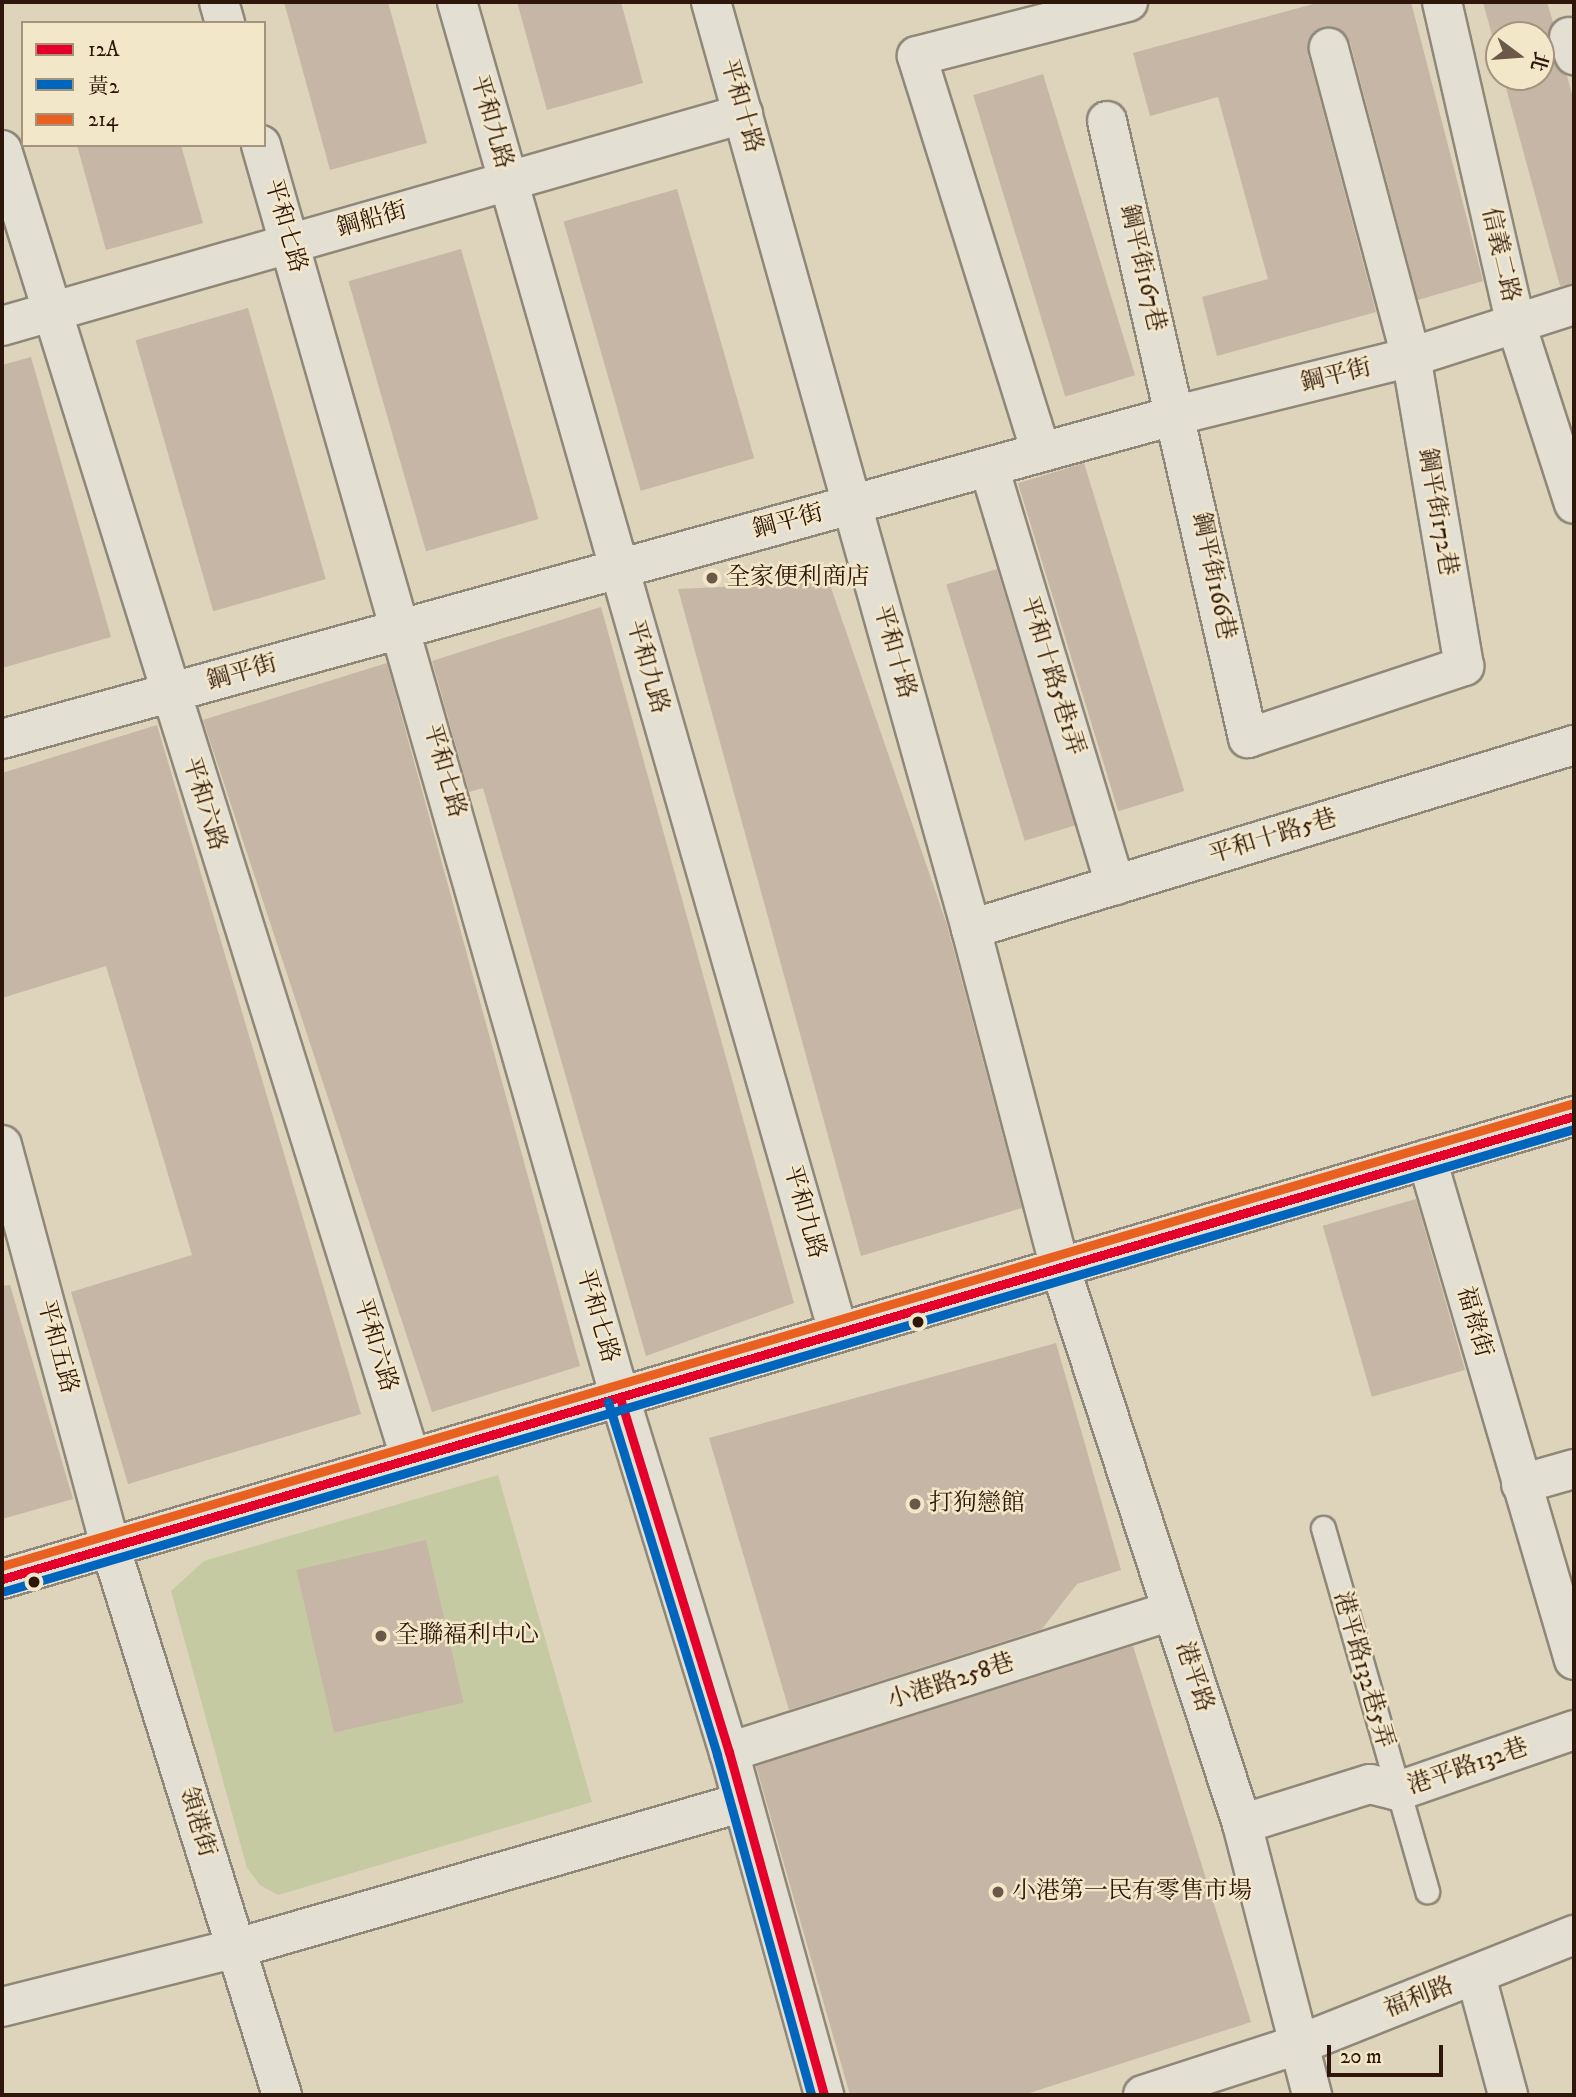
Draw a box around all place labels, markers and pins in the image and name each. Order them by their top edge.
place label: 全家便利商店 [726,564,870,592]
marker: 全家便利商店 [704,570,720,586]
unlabelled marker [911,1315,925,1329]
place label: 打狗戀館 [929,1490,1025,1518]
marker: 打狗戀館 [907,1496,923,1512]
unlabelled marker [27,1575,41,1589]
place label: 全聯褔利中心 [395,1622,539,1650]
marker: 全聯褔利中心 [373,1628,389,1644]
place label: 小港第一民有零售市場 [1012,1878,1252,1906]
marker: 小港第一民有零售市場 [990,1884,1006,1900]

